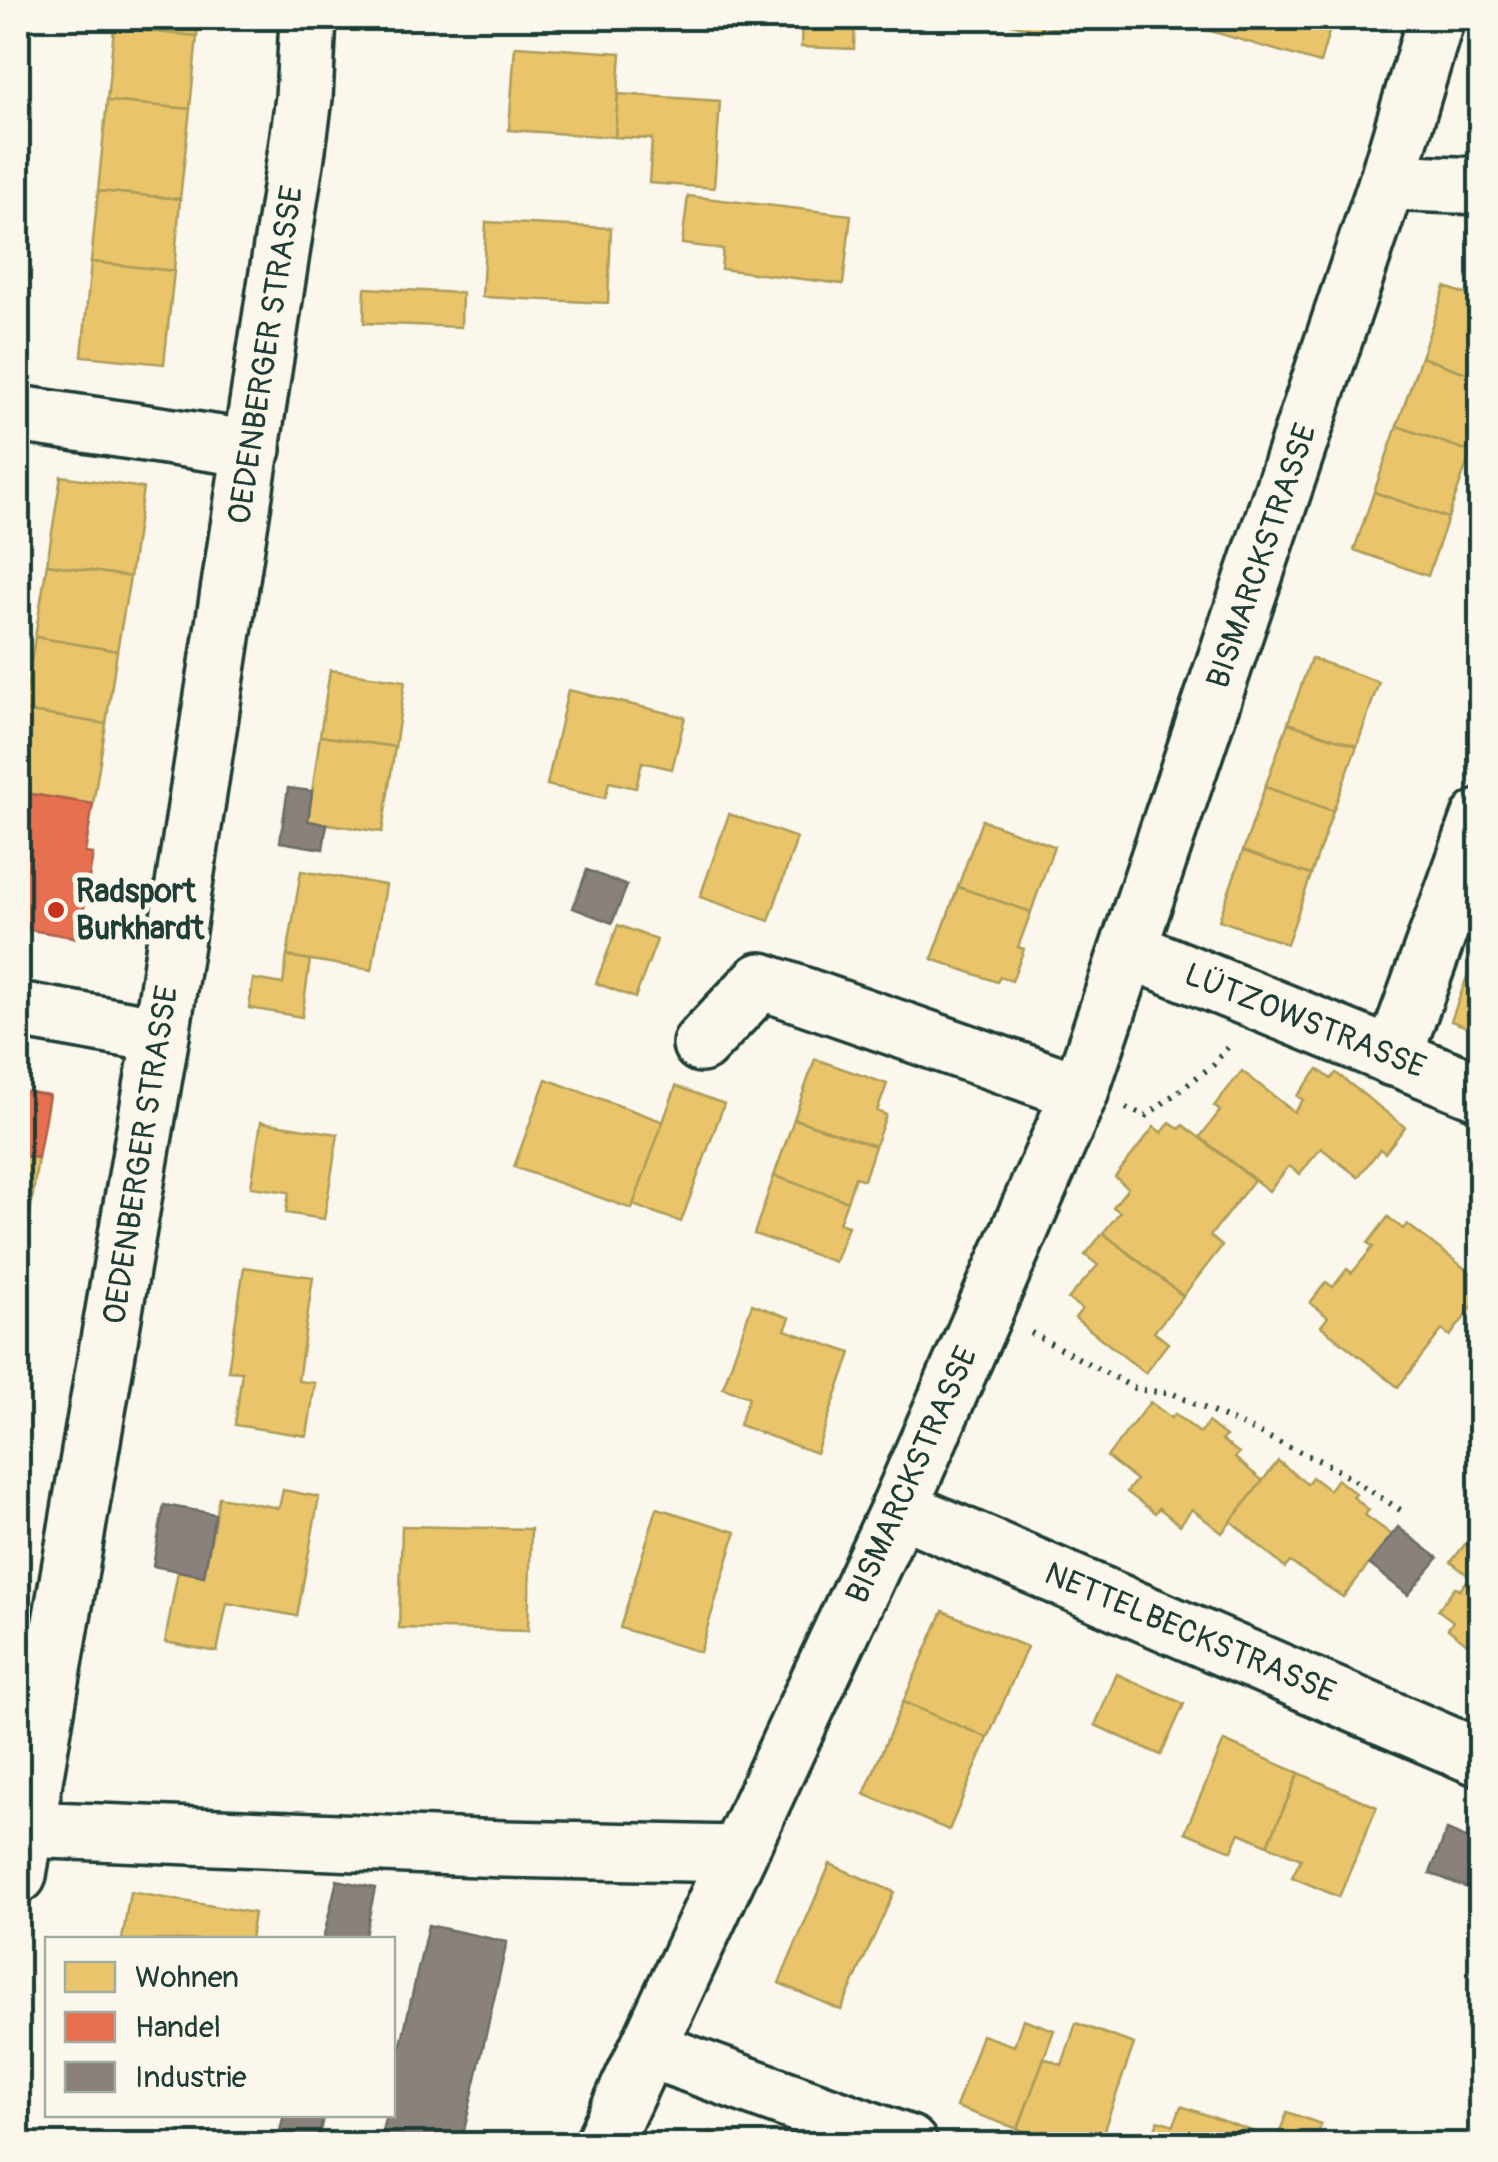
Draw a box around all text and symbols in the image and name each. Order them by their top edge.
street label: OEDENBERGER STRASSE [219,183,313,527]
street label: BISMARCKSTRASSE [1198,419,1326,693]
place label: Radsport Burkhardt [76,872,205,949]
marker: Radsport Burkhardt [45,899,67,921]
street label: LÜTZOWSTRASSE [1178,954,1432,1088]
street label: OEDENBERGER STRASSE [94,983,188,1327]
street label: BISMARCKSTRASSE [837,1340,987,1610]
street label: NETTELBECKSTRASSE [1039,1554,1341,1712]
legend [45,1937,395,2117]
text: Wohnen [135,1959,239,1996]
text: Handel [135,2009,221,2046]
text: Industrie [135,2059,247,2096]

